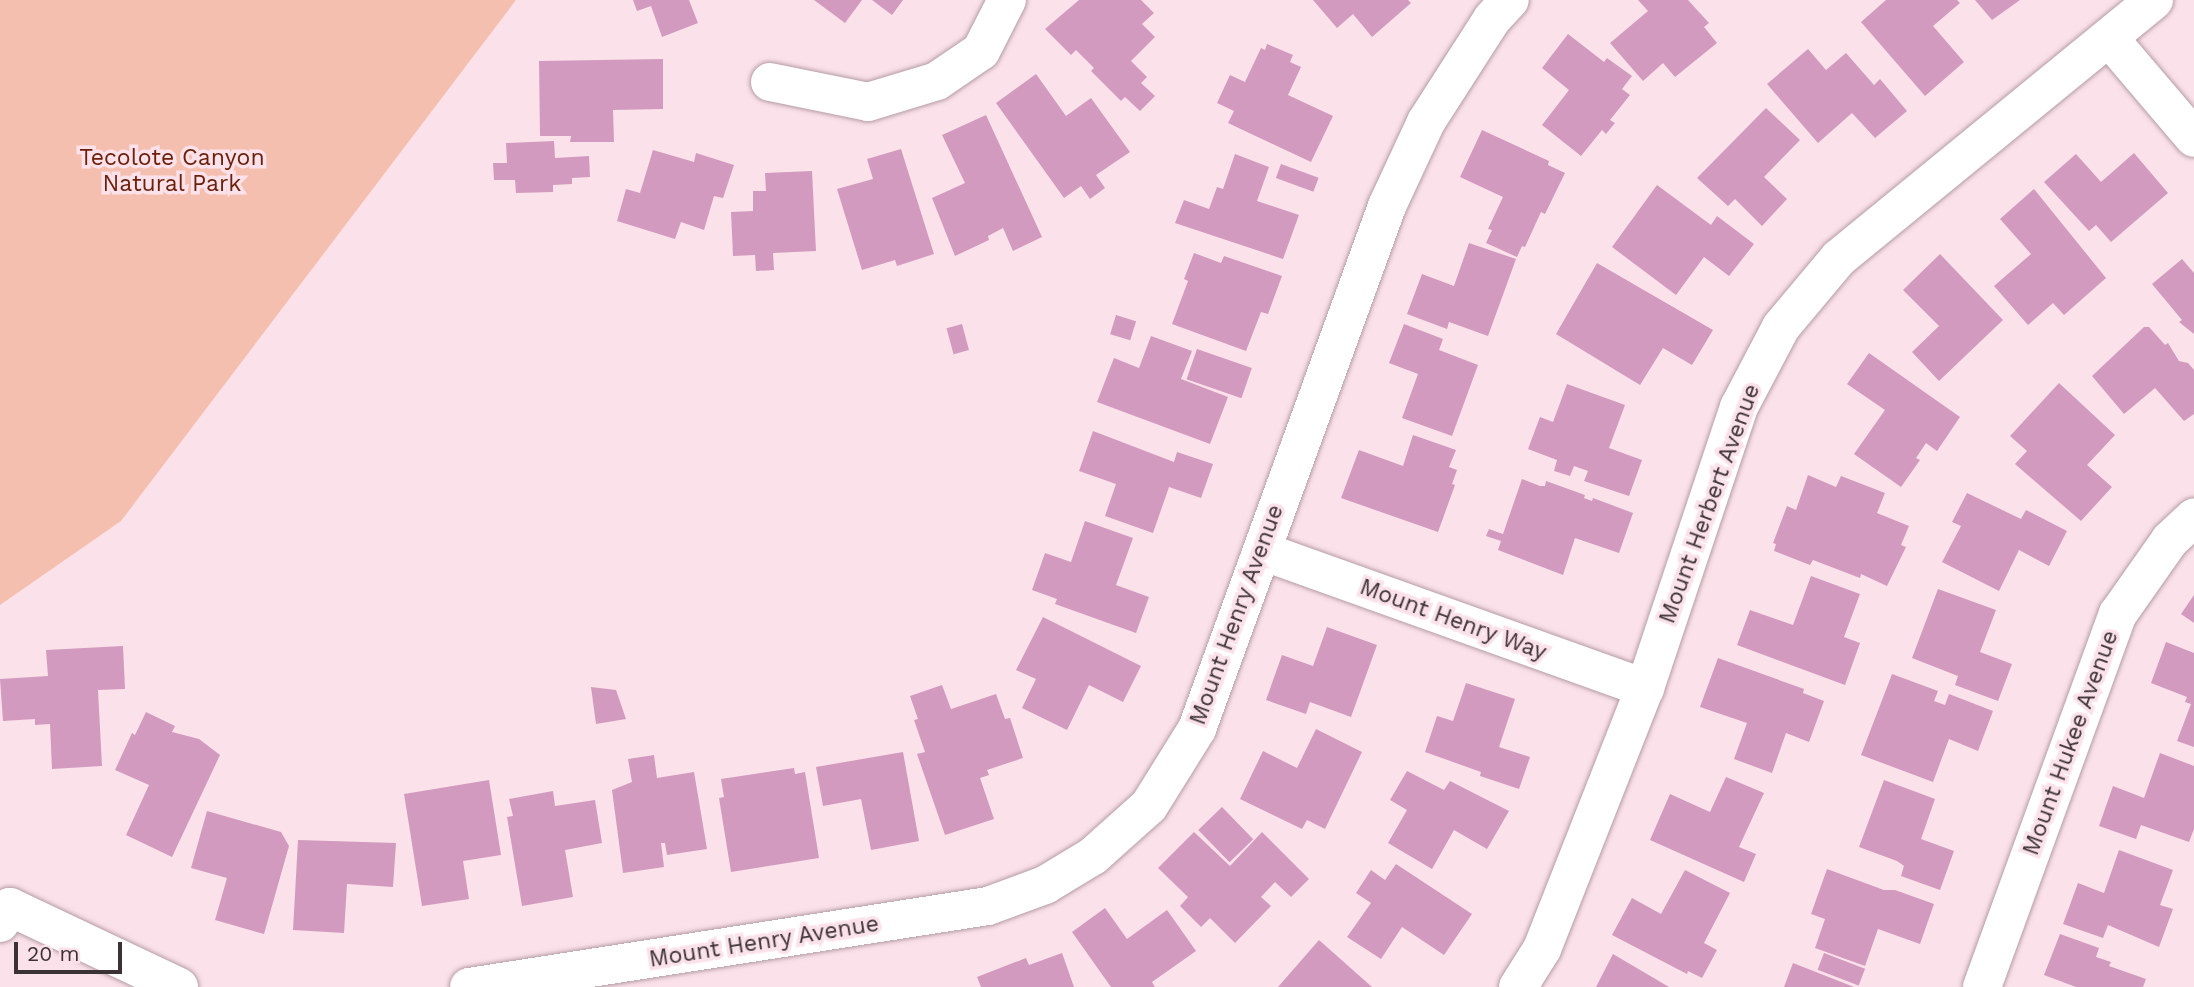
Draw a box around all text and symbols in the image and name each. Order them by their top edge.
park label: Tecolote Canyon Natural Park [79,144,265,198]
street label: Mount Herbert Avenue [1654,380,1766,628]
street label: Mount Henry Avenue [1184,500,1290,730]
street label: Mount Henry Way [1355,573,1551,667]
street label: Mount Hukee Avenue [2017,626,2125,860]
street label: Mount Henry Avenue [646,910,882,974]
scale bar [18,928,126,972]
text: 20 m [27,941,79,966]

